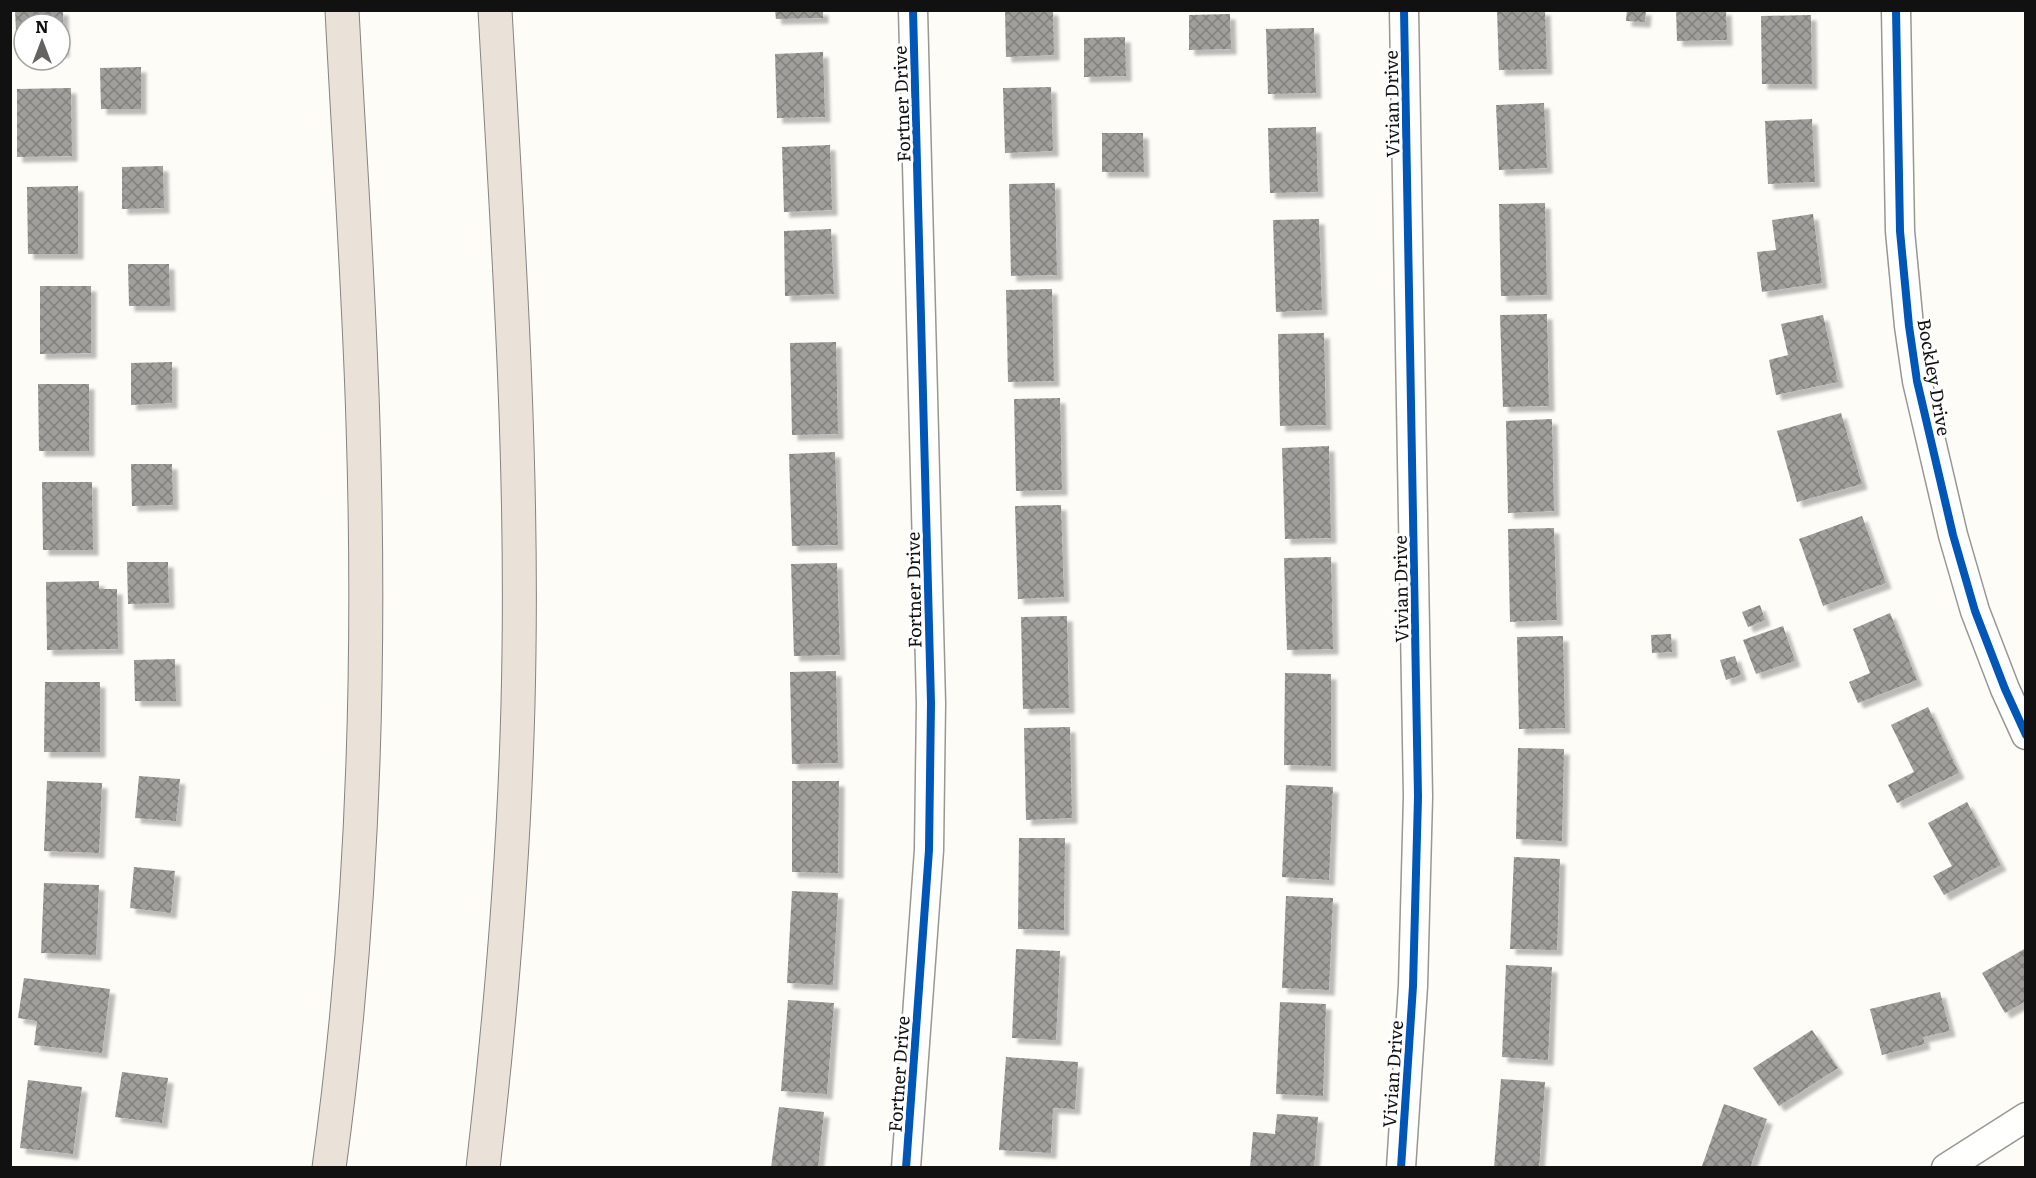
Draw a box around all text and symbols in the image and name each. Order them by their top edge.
north arrow [12,12,72,72]
text: N [35,14,49,38]
street label: Fortner Drive [885,45,917,163]
street label: Vivian Drive [1377,50,1405,158]
street label: Bockley Drive [1911,316,1959,438]
street label: Fortner Drive [898,532,928,648]
street label: Vivian Drive [1386,535,1414,643]
street label: Fortner Drive [880,1015,916,1133]
street label: Vivian Drive [1375,1019,1409,1129]

